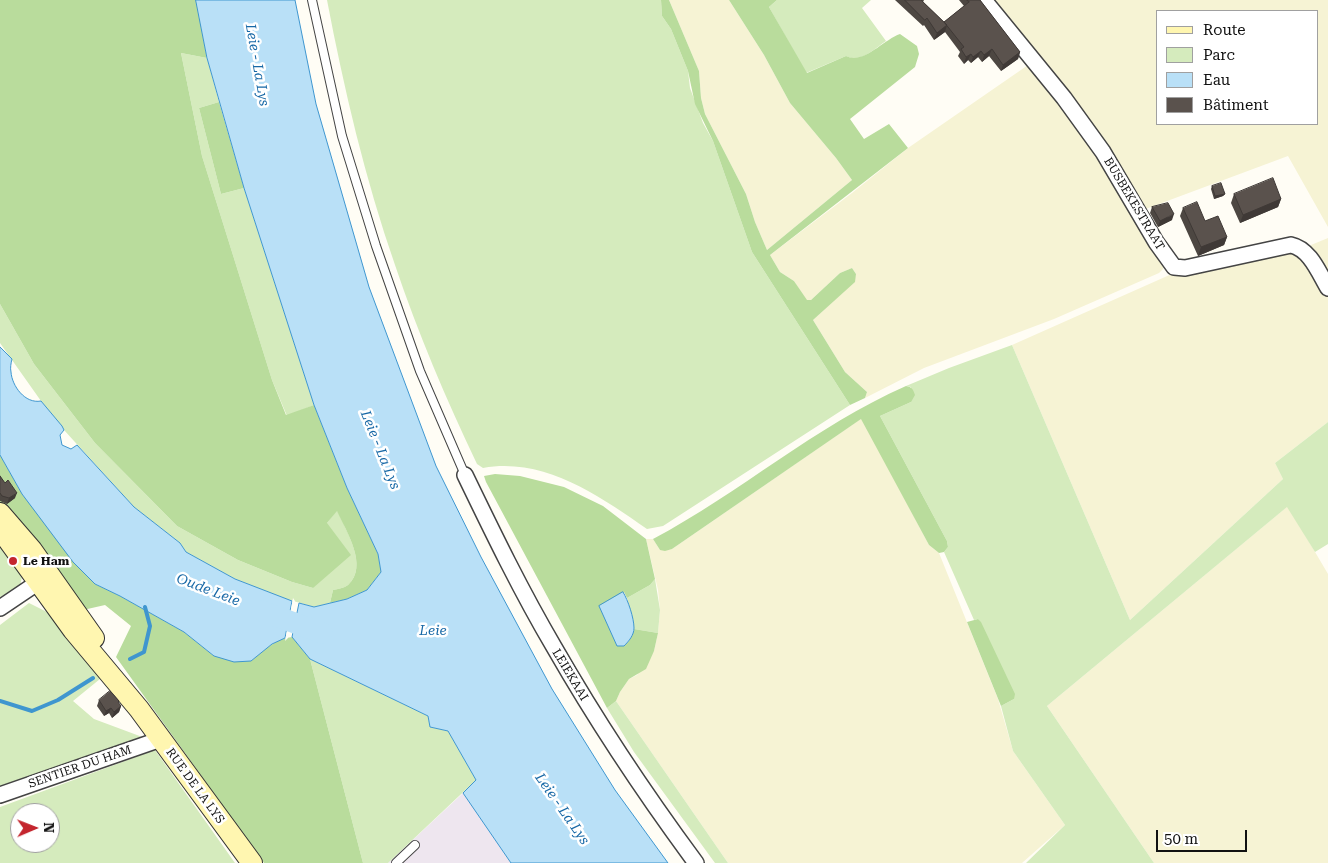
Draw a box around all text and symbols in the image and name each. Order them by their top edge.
legend [1156,10,1318,125]
text: Route [1203,21,1245,39]
water label: Leie - La Lys [241,22,273,108]
text: Parc [1203,46,1235,64]
text: Eau [1203,71,1230,89]
text: Bâtiment [1203,96,1269,114]
street label: BUSBEKESTRAAT [1101,155,1167,253]
water label: Leie - La Lys [357,408,403,492]
place label: Le Ham [23,554,69,568]
marker: Le Ham [7,555,19,567]
water label: Oude Leie [174,570,242,610]
water label: Leie [419,623,447,639]
street label: LEIEKAAI [549,646,591,704]
street label: SENTIER DU HAM [27,743,133,791]
street label: RUE DE LA LYS [163,745,227,827]
water label: Leie - La Lys [531,770,593,848]
north arrow [10,803,60,853]
scale bar [1158,820,1249,852]
text: N [41,822,57,833]
text: 50 m [1164,830,1198,848]

